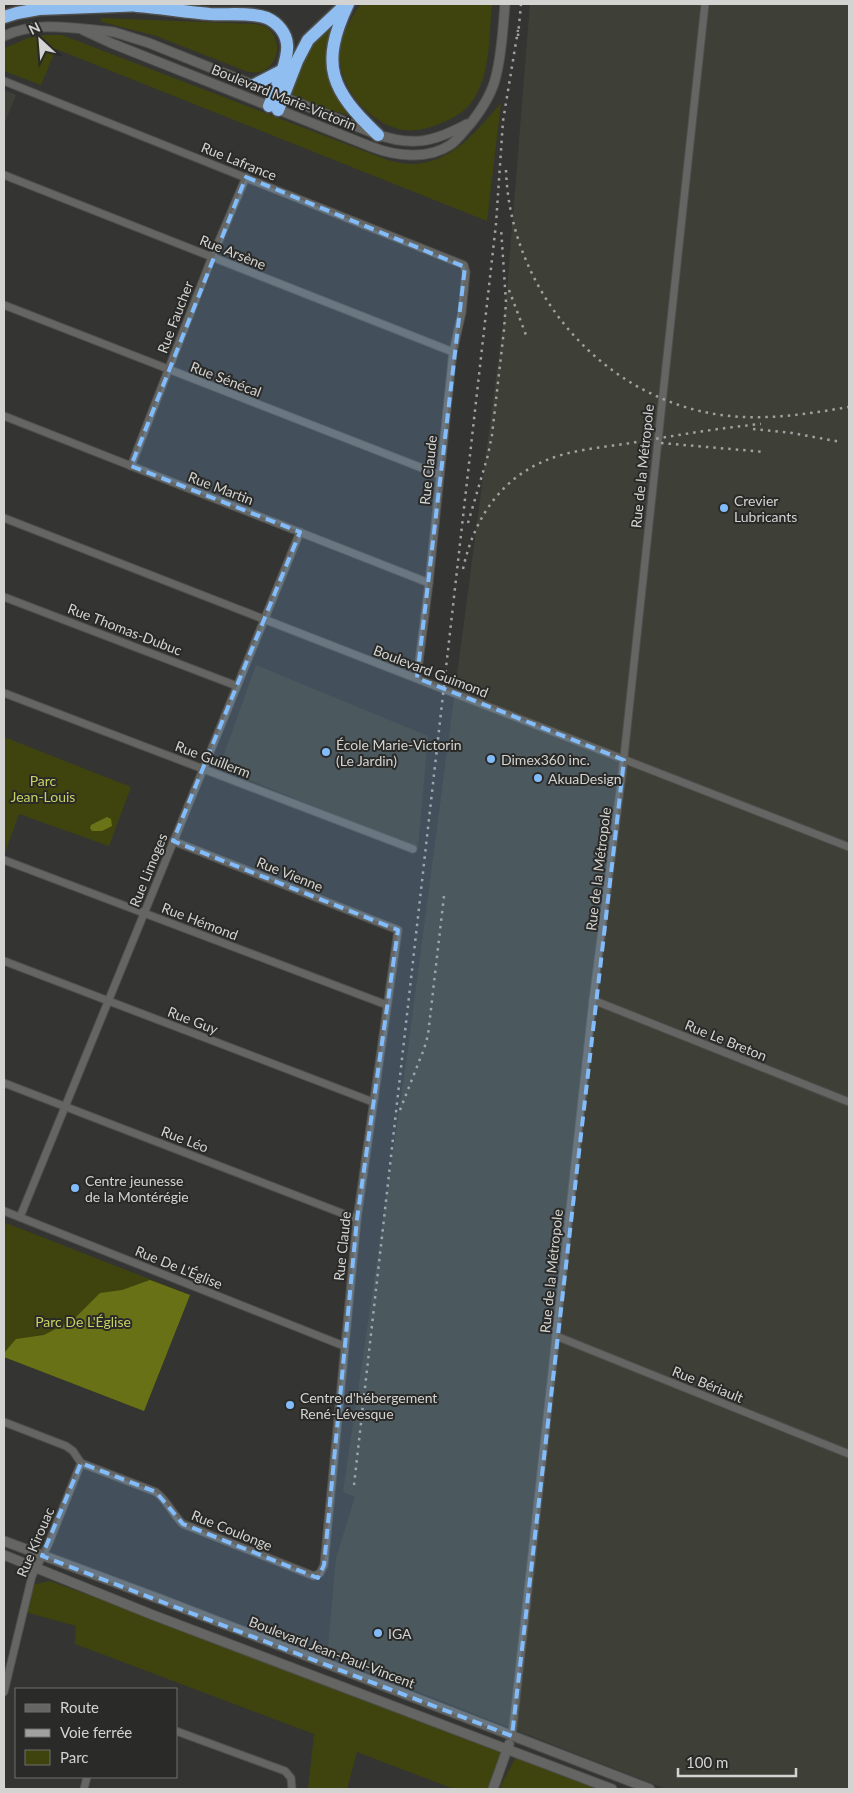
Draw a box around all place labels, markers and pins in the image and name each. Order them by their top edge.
place label: Crevier Lubricants [734,492,797,525]
marker: Crevier Lubricants [718,502,730,514]
place label: École Marie-Victorin (Le Jardin) [336,736,462,769]
marker: École Marie-Victorin (Le Jardin) [320,746,332,758]
place label: Dimex360 inc. [501,751,590,768]
marker: Dimex360 inc. [485,753,497,765]
place label: AkuaDesign [548,770,622,787]
marker: AkuaDesign [532,772,544,784]
place label: Centre jeunesse de la Montérégie [85,1172,189,1205]
marker: Centre jeunesse de la Montérégie [69,1182,81,1194]
place label: Centre d'hébergement René-Lévesque [300,1389,437,1422]
marker: Centre d'hébergement René-Lévesque [284,1399,296,1411]
place label: IGA [388,1625,412,1642]
marker: IGA [372,1627,384,1639]

